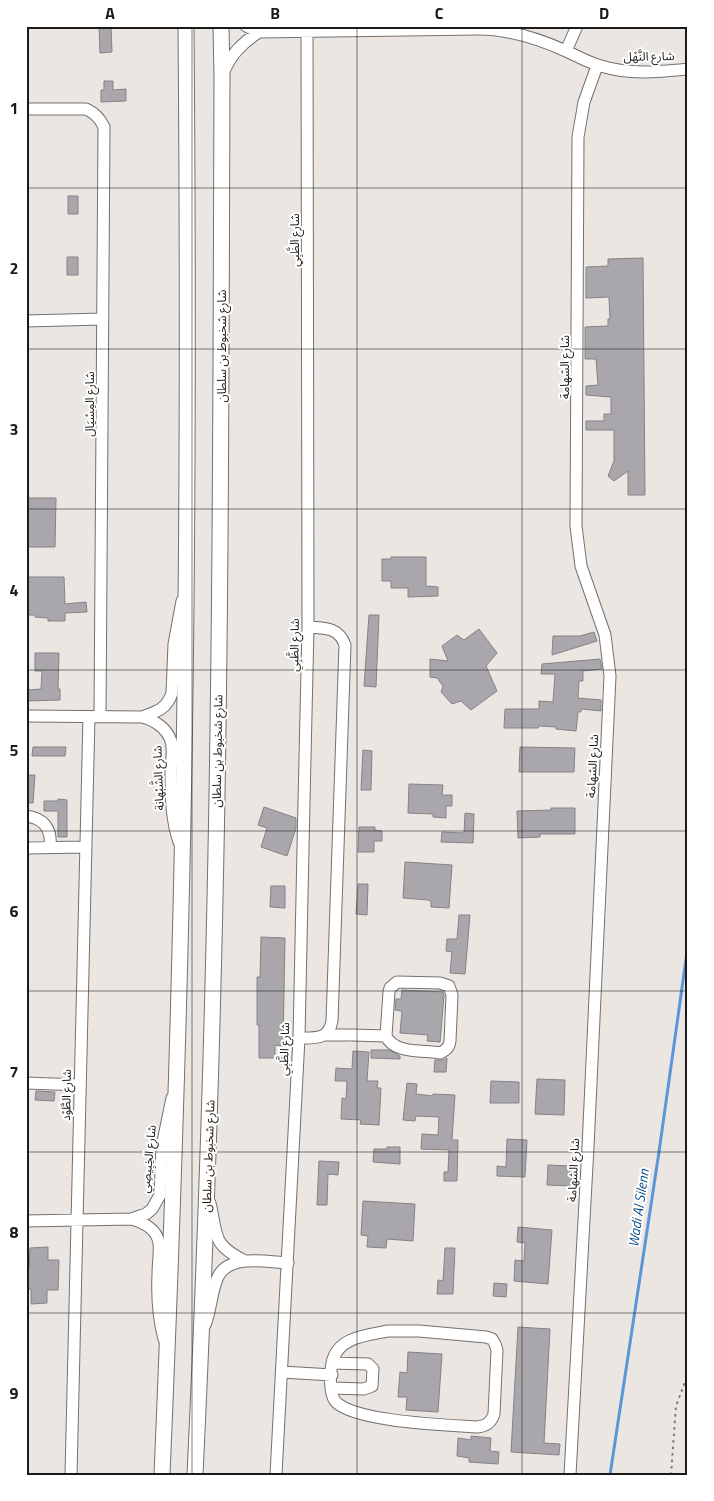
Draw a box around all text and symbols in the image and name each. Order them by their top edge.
text: A [105,1,115,25]
text: B [270,1,280,25]
text: C [435,1,444,25]
text: D [599,1,609,25]
street label: شارع النَّهْل [623,46,675,66]
text: 1 [10,96,18,120]
street label: شارع الظَّبِي [285,213,304,267]
text: 2 [10,256,18,280]
street label: شارع شخبوط بن سلطان [212,290,231,402]
street label: شارع الشهامة [555,335,574,399]
street label: شارع المِسْيَال [80,371,99,437]
text: 3 [10,417,18,441]
text: 4 [10,578,19,602]
street label: شارع الظَّبِي [284,618,305,672]
street label: شارع شخبوط بن سلطان [207,694,227,808]
street label: شارع الشهامة [581,734,603,798]
text: 5 [10,738,19,762]
street label: شارع الشَّبْهانة [147,745,169,811]
text: 6 [10,899,19,923]
street label: شارع الظَّبِي [274,1022,295,1076]
text: 7 [10,1060,18,1084]
street label: شارع الطَّوْد [56,1069,76,1121]
street label: شارع شخبوط بن سلطان [197,1099,219,1213]
street label: شارع الخِبِيصِي [135,1124,162,1194]
street label: شارع الشهامة [562,1138,584,1202]
water label: Wadi Al Silenn [622,1167,654,1248]
text: 8 [10,1220,19,1244]
text: 9 [10,1381,19,1405]

